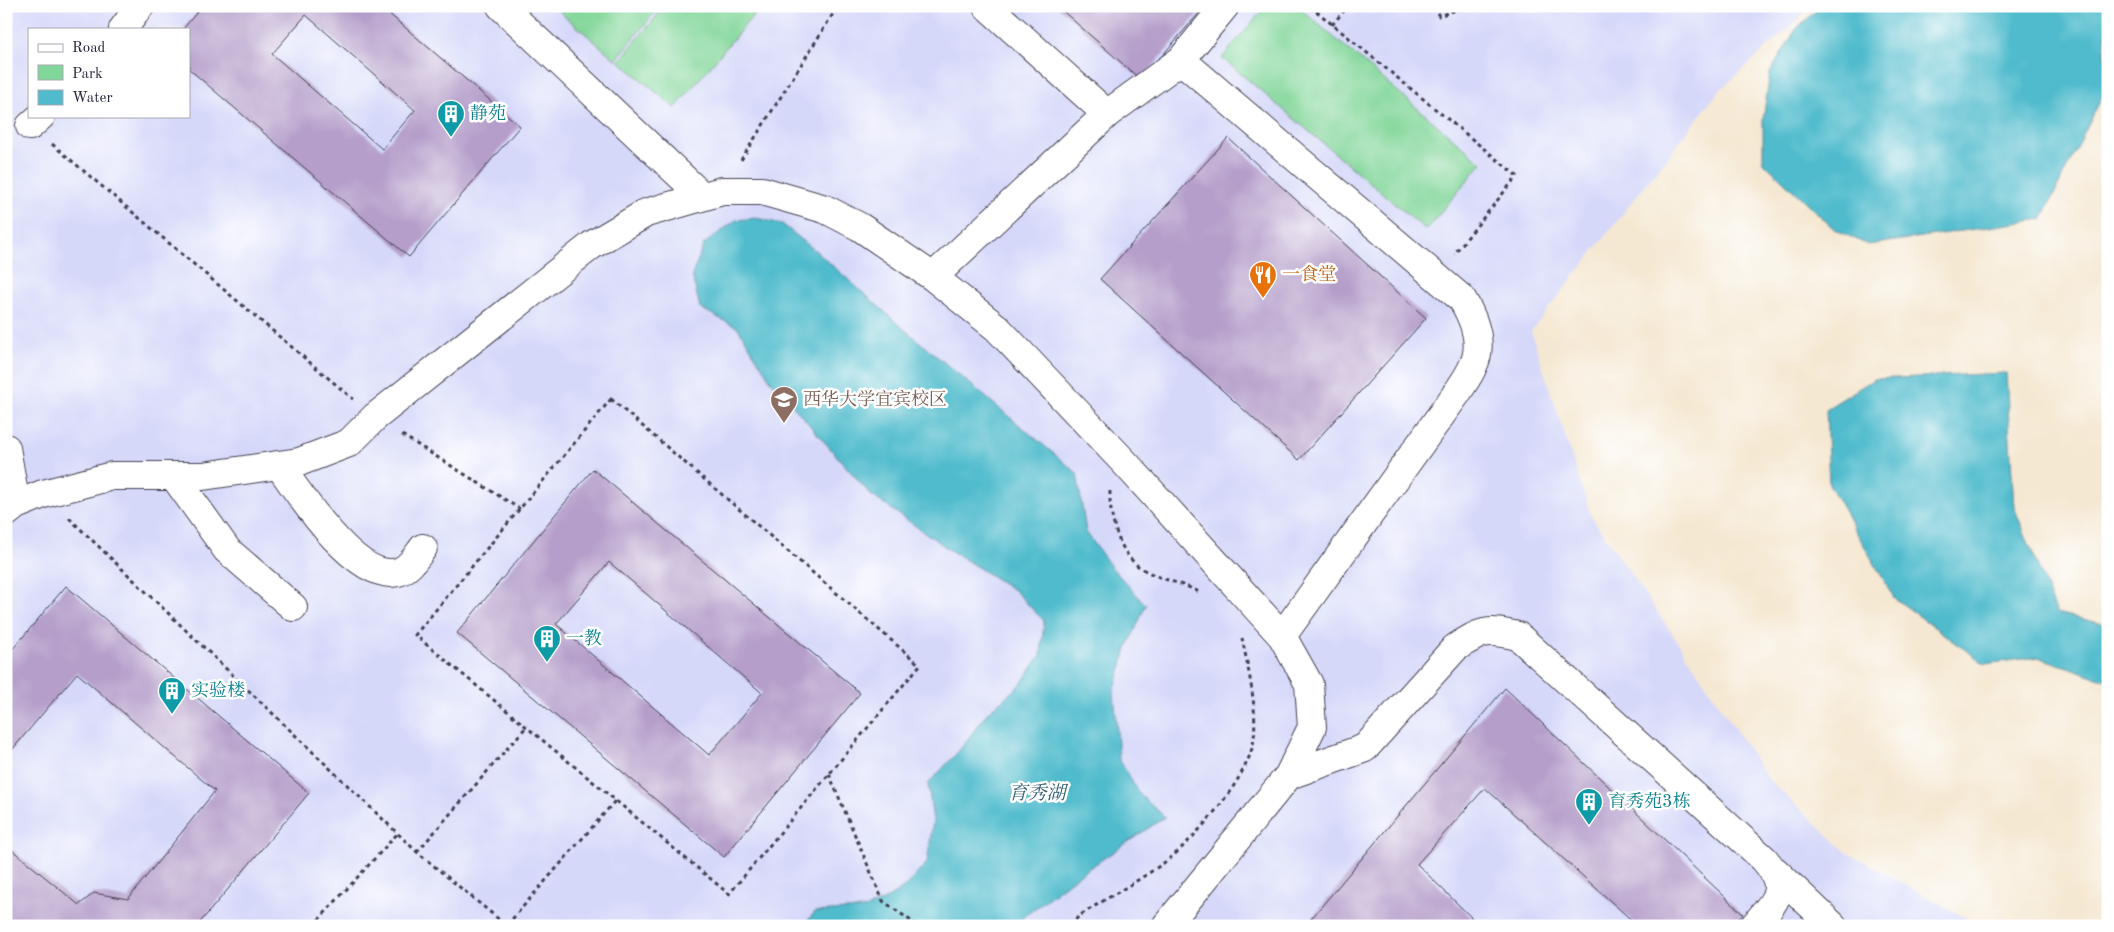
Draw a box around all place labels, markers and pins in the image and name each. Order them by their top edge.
building icon: 静苑 [436,99,466,138]
place label: 静苑 [470,103,506,123]
restaurant icon: 一食堂 [1248,260,1278,299]
place label: 一食堂 [1282,264,1336,284]
school or university icon: 西华大学宜宾校区 [769,385,799,424]
place label: 西华大学宜宾校区 [803,389,947,409]
building icon: 一教 [532,624,562,663]
place label: 一教 [566,628,602,648]
building icon: 实验楼 [157,676,187,715]
place label: 实验楼 [191,680,245,700]
building icon: 育秀苑3栋 [1574,787,1604,826]
place label: 育秀苑3栋 [1608,791,1690,811]

